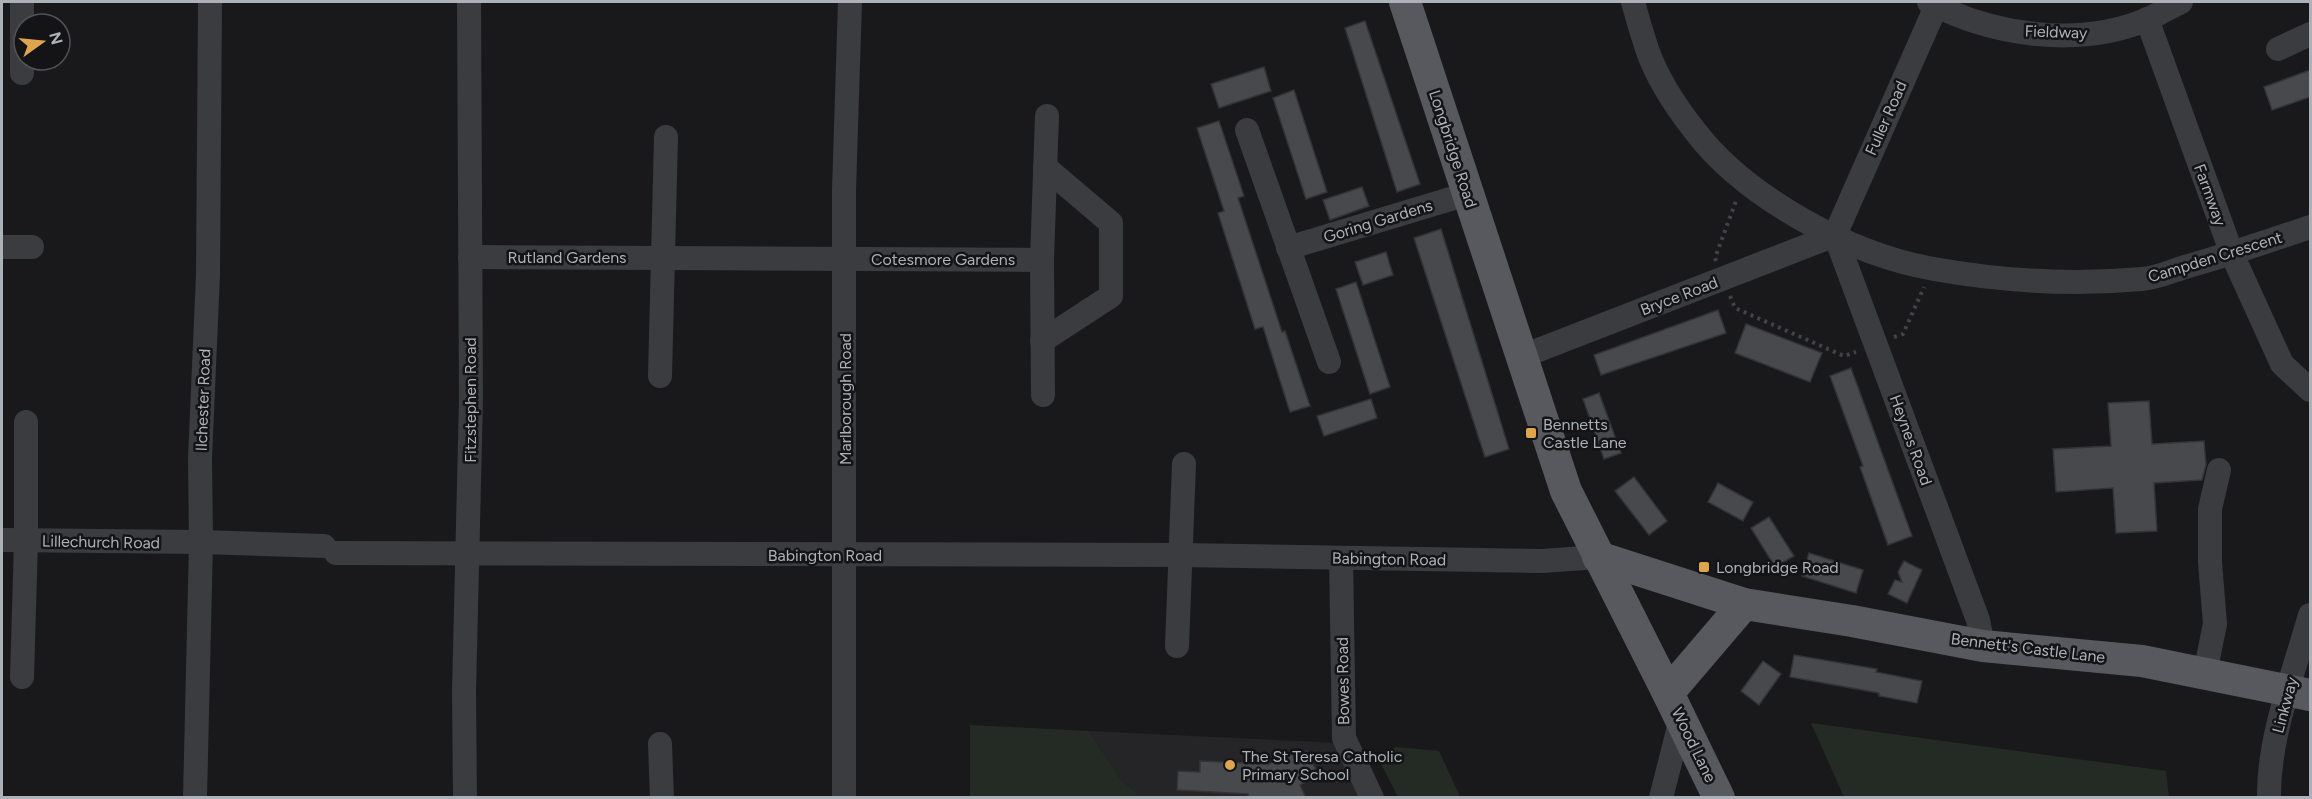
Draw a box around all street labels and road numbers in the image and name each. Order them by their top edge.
street label: Fieldway [2024,21,2088,43]
street label: Fuller Road [1861,78,1911,158]
street label: Longbridge Road [1425,88,1481,210]
street label: Farmway [2190,161,2230,229]
street label: Goring Gardens [1321,195,1435,247]
street label: Campden Crescent [2146,228,2284,286]
street label: Rutland Gardens [507,248,627,267]
street label: Cotesmore Gardens [871,250,1015,269]
street label: Bryce Road [1638,273,1720,319]
street label: Marlborough Road [836,333,855,465]
street label: Fitzstephen Road [461,337,480,463]
street label: Ilchester Road [192,348,214,452]
street label: Heynes Road [1886,392,1936,488]
street label: Lillechurch Road [42,531,160,553]
street label: Babington Road [768,546,882,565]
street label: Babington Road [1332,549,1446,569]
street label: Bennett's Castle Lane [1950,629,2107,667]
street label: Bowes Road [1333,637,1353,725]
street label: Linkway [2268,674,2302,735]
street label: Wood Lane [1668,705,1720,786]

